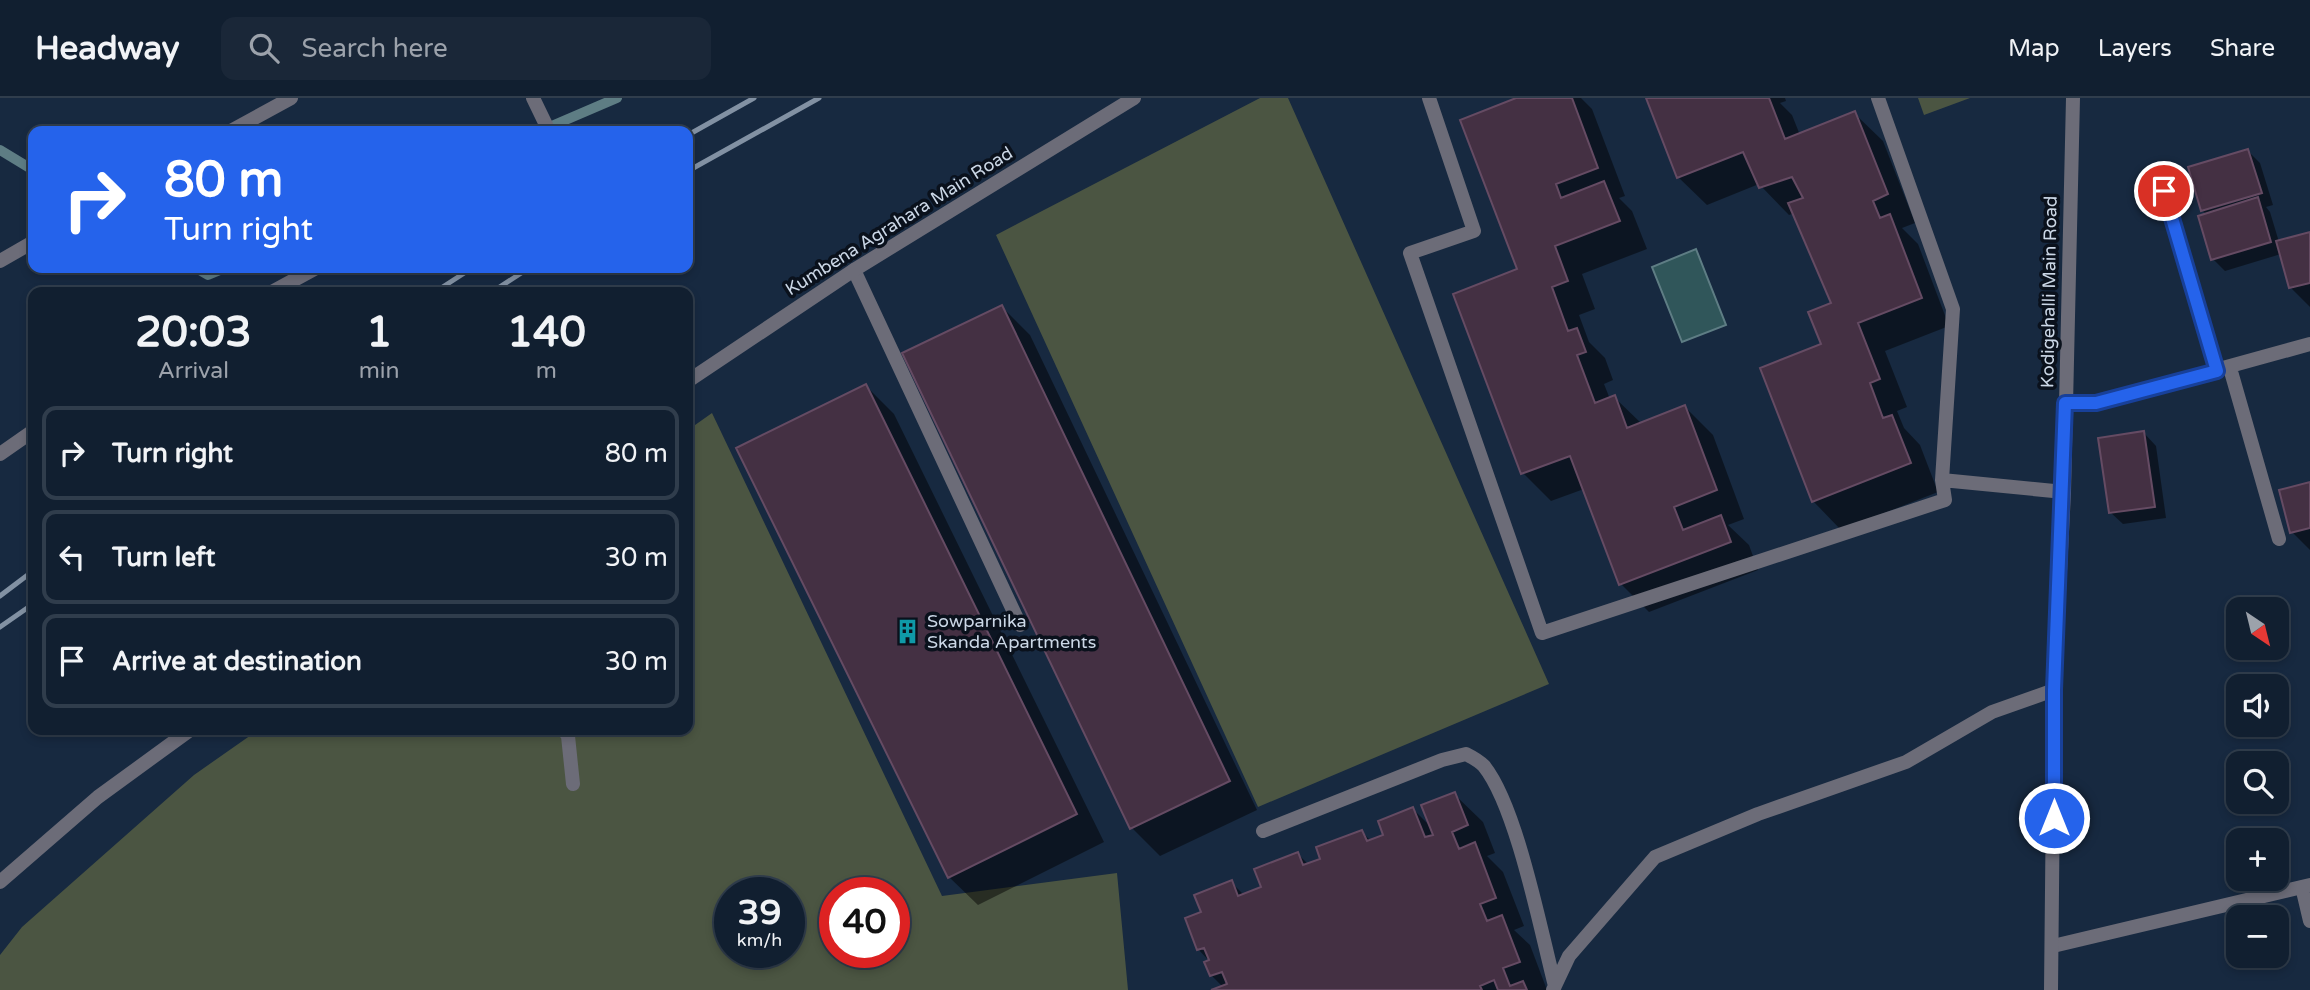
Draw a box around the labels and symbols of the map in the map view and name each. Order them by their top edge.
street label: Kumbena Agrahara Main Road [781,142,1017,300]
pin [2134,161,2194,221]
street label: Kodigehalli Main Road [2036,196,2062,388]
north arrow [2226,597,2289,660]
place label: Sowparnika Skanda Apartments [927,610,1096,653]
building icon: Sowparnika Skanda Apartments [893,617,921,645]
position arrow [2017,781,2091,855]
speed limit sign: 40 [819,877,910,968]

